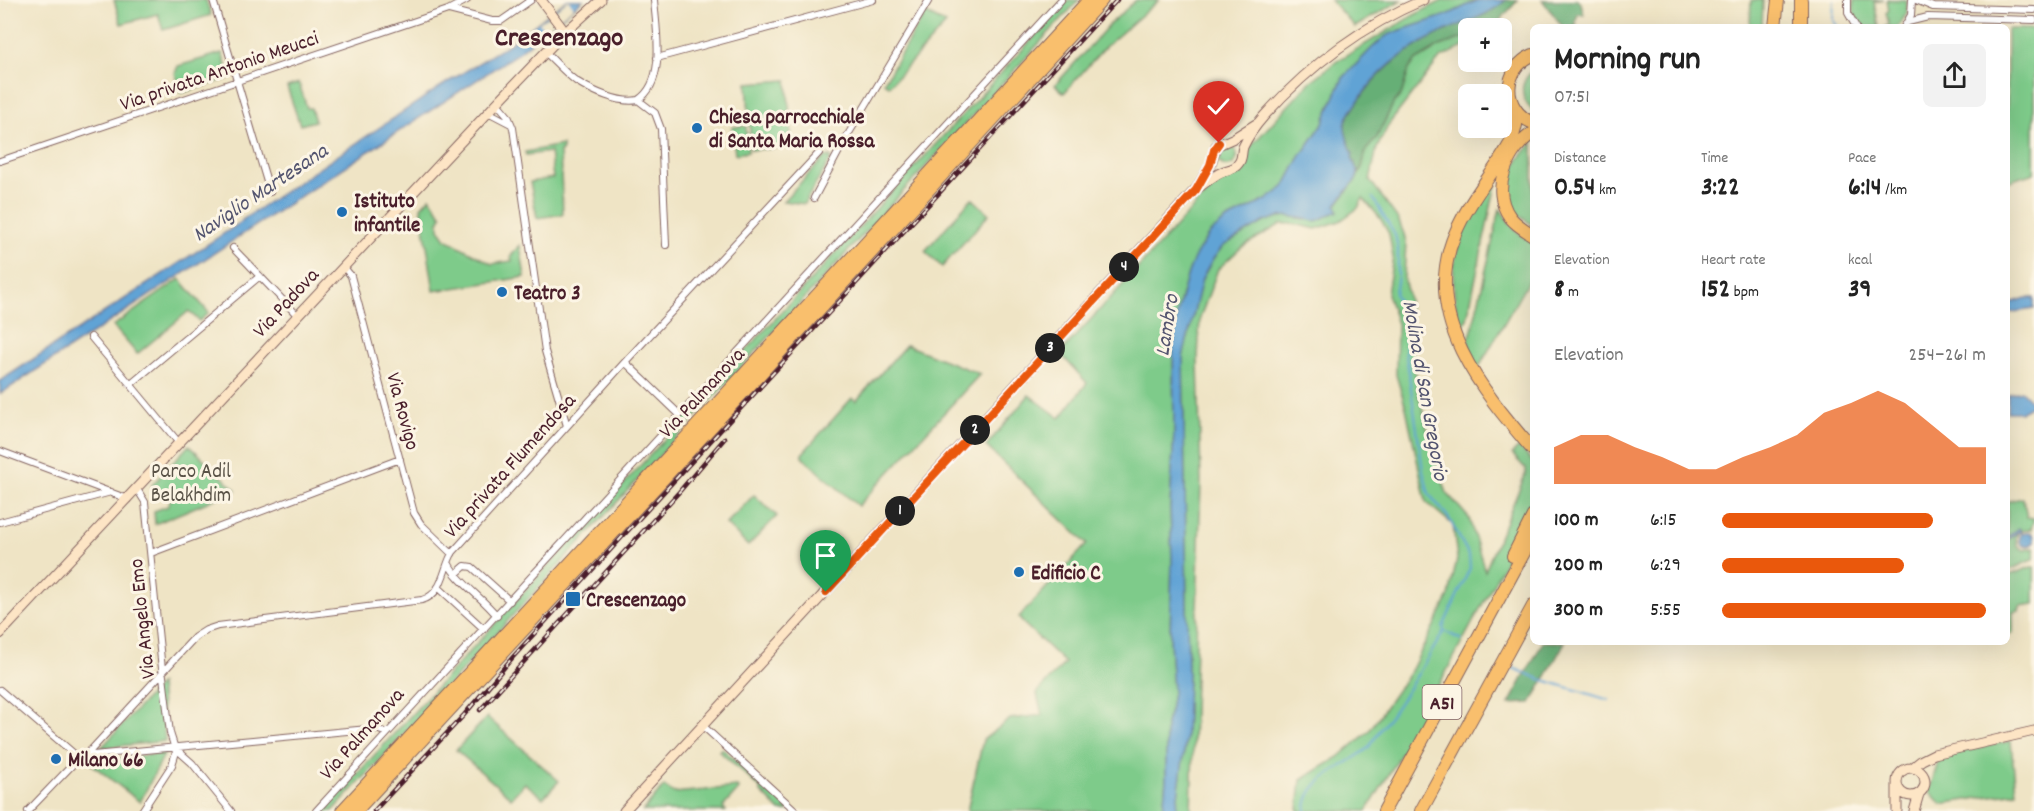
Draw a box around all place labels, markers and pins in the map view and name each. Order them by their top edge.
pin [1193,81,1244,143]
place label: Chiesa parrocchiale di Santa Maria Rossa [709,104,875,158]
marker: Chiesa parrocchiale di Santa Maria Rossa [690,121,704,135]
place label: Istituto infantile [354,188,420,242]
marker: Istituto infantile [335,205,349,219]
pin: 4 [1109,252,1139,282]
place label: Teatro 3 [514,280,581,310]
marker: Teatro 3 [495,285,509,299]
pin: 3 [1035,333,1065,363]
pin: 2 [960,415,990,445]
pin: 1 [885,496,915,526]
pin [800,530,851,592]
place label: Edificio C [1031,560,1101,590]
marker: Edificio C [1012,565,1026,579]
place label: Crescenzago [586,587,686,617]
marker: Crescenzago [564,590,582,608]
place label: Milano 66 [68,747,143,777]
marker: Milano 66 [49,752,63,766]

